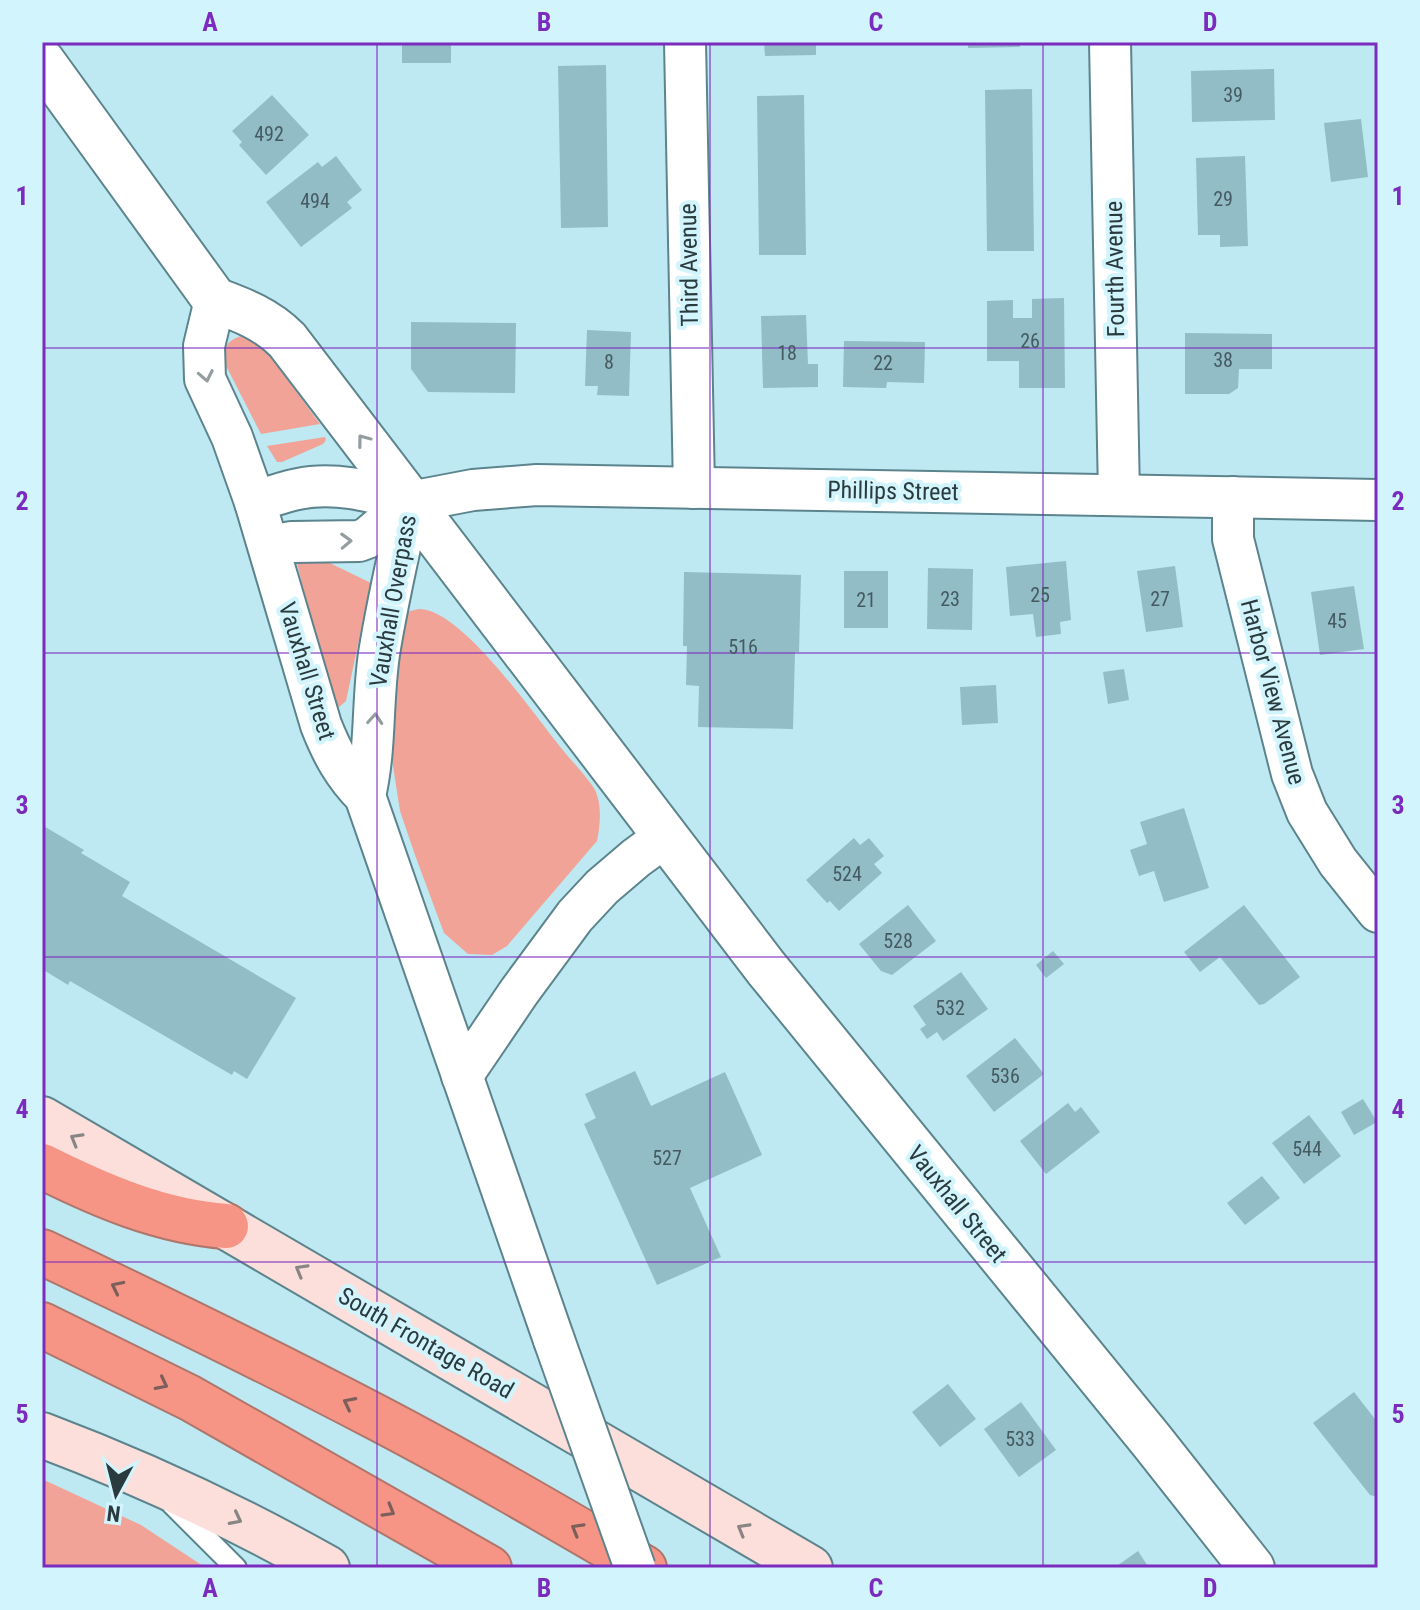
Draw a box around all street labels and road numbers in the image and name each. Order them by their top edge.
street label: Fourth Avenue [1100,201,1130,337]
street label: Third Avenue [674,203,704,327]
street label: Phillips Street [827,476,959,506]
street label: Vauxhall Overpass [364,513,422,689]
street label: Harbor View Avenue [1235,596,1311,788]
street label: Vauxhall Street [273,599,341,743]
street label: Vauxhall Street [901,1140,1013,1268]
street label: South Frontage Road [333,1281,519,1405]

